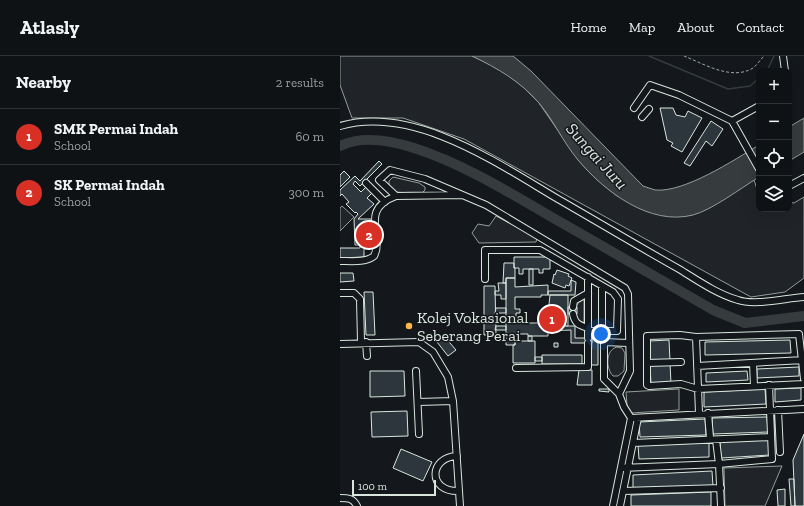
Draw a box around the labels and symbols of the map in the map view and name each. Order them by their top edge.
water label: Sungai Juru [562,119,632,193]
pin: 2 [356,220,382,250]
pin: 1 [539,304,565,334]
place label: Kolej Vokasional Seberang Perai [417,308,528,345]
marker: Kolej Vokasional Seberang Perai [404,321,414,331]
your location [591,324,611,344]
scale bar [352,478,436,497]

